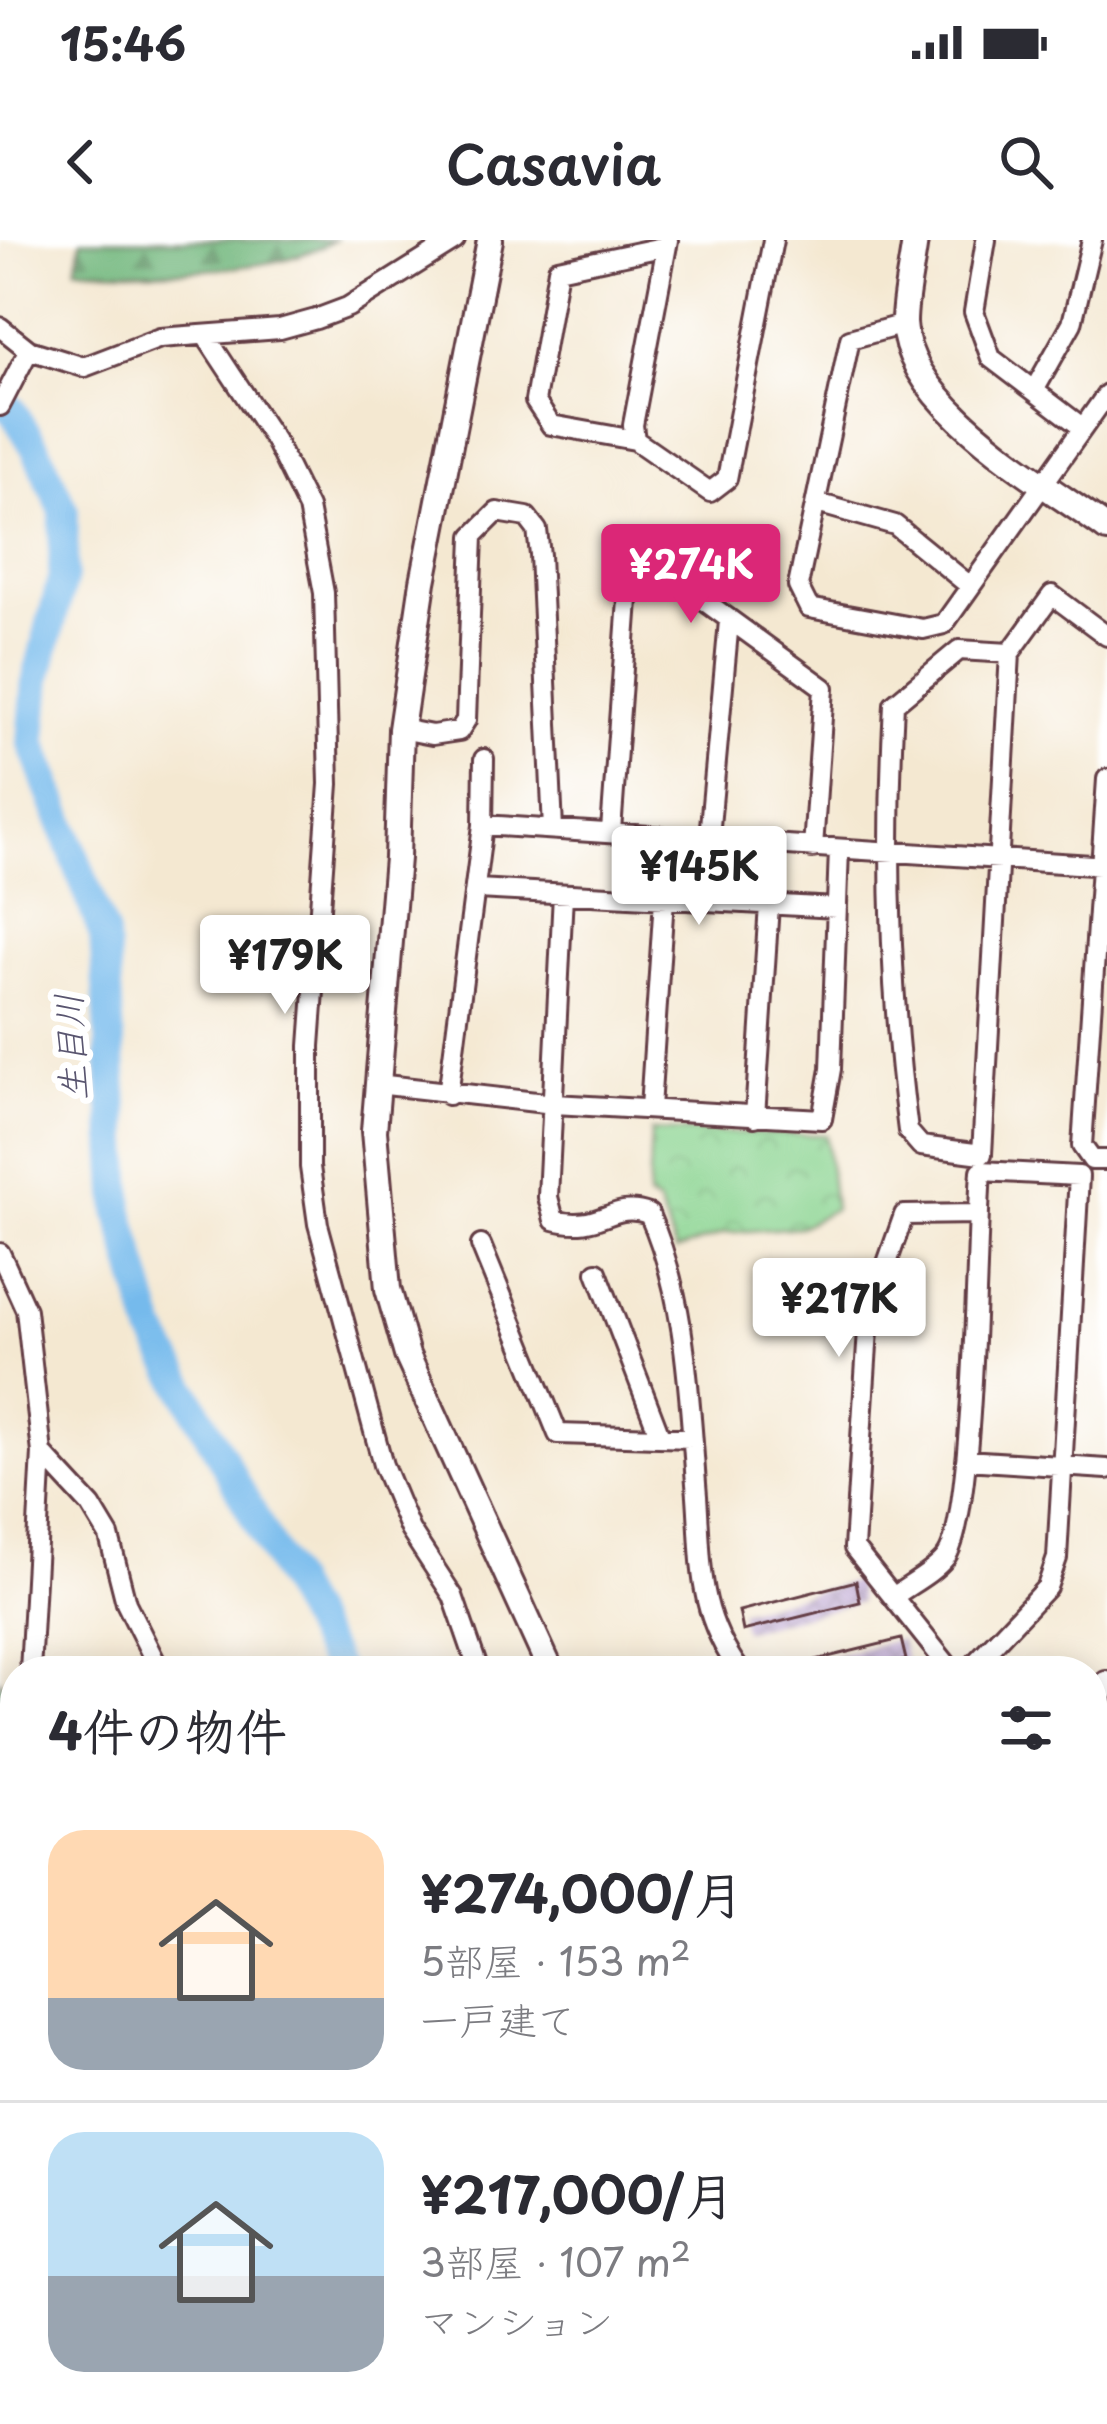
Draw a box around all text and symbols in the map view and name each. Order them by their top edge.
text: 15:46 [60,8,186,76]
text: Casavia [446,122,661,203]
icon: back [48,129,114,195]
icon: search [993,129,1059,195]
pin: ¥274K [607,524,775,626]
text: ¥274K [628,533,754,592]
pin: ¥145K [615,826,783,928]
text: ¥145K [639,835,759,894]
pin: ¥179K [201,915,369,1017]
text: ¥179K [227,924,343,983]
water label: 生目川 [39,992,99,1102]
pin: ¥217K [755,1258,923,1360]
text: ¥217K [780,1267,898,1326]
text: 4件の物件 [48,1690,287,1767]
icon: filters [993,1695,1059,1761]
text: ¥274,000/月 [420,1853,744,1930]
icon: home [144,1878,288,2022]
text: 5部屋 · 153 m² [420,1930,691,1989]
text: 一戸建て [420,1989,576,2048]
text: ¥217,000/月 [420,2154,735,2231]
icon: home [144,2180,288,2324]
text: 3部屋 · 107 m² [420,2231,691,2290]
text: マンション [420,2290,613,2349]

